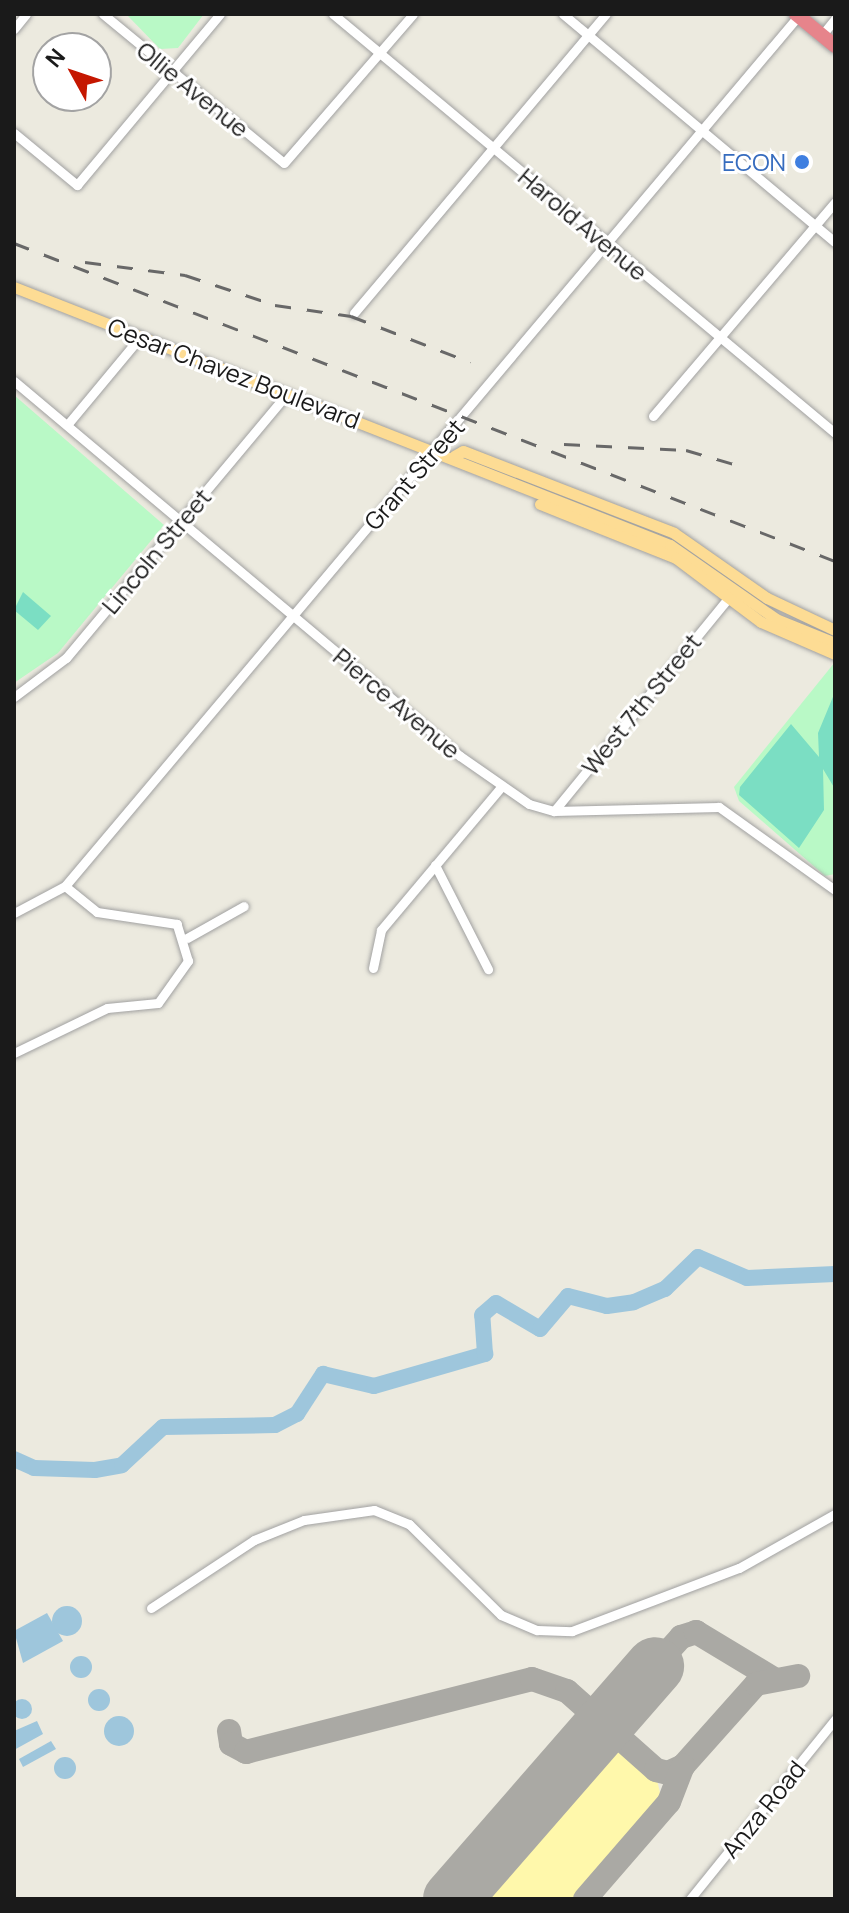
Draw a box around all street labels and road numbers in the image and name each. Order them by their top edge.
street label: Ollie Avenue [131,35,255,143]
street label: Harold Avenue [513,162,653,286]
street label: Cesar Chavez Boulevard [104,312,364,434]
street label: Grant Street [358,413,470,535]
street label: Lincoln Street [95,483,217,619]
street label: West 7th Street [575,628,707,780]
street label: Pierce Avenue [328,642,466,764]
street label: Anza Road [715,1755,811,1863]

